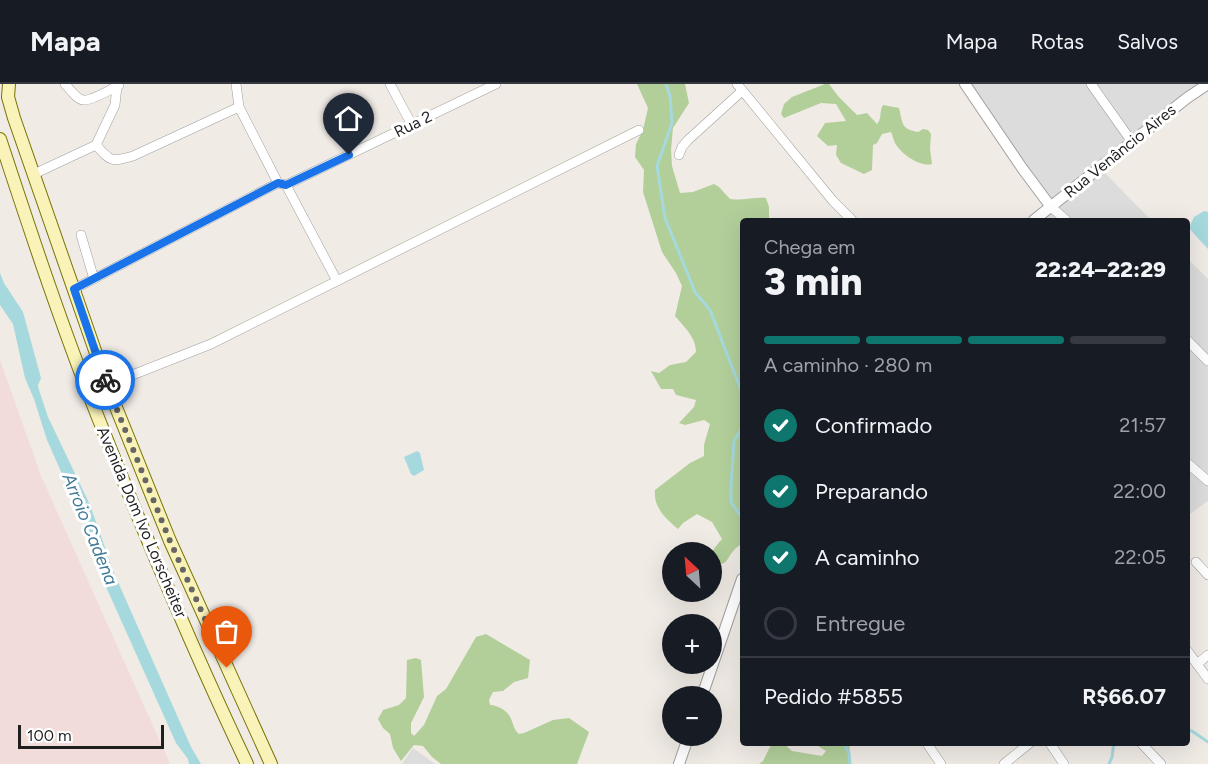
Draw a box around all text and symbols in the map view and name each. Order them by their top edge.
text: Mapa [30,24,101,58]
text: Mapa [946,29,997,54]
text: Rotas [1030,29,1084,54]
text: Salvos [1117,29,1178,54]
pin [323,93,374,155]
street label: Rua Venâncio Aires [1060,100,1180,202]
icon: home [332,102,365,135]
street label: Rua 2 [391,107,435,141]
text: Chega em [764,235,855,259]
text: 22:24–22:29 [1035,256,1166,283]
text: 3 min [764,258,862,305]
courier [75,350,135,410]
text: A caminho · 280 m [764,353,932,377]
icon: bike [89,364,122,397]
icon: check [764,409,797,442]
text: Confirmado [815,412,932,439]
text: 21:57 [1119,413,1166,437]
street label: Avenida Dom Ivo Lorscheiter [93,424,191,621]
water label: Arroio Cadena [57,469,123,589]
icon: check [764,475,797,508]
text: Preparando [815,478,928,505]
text: 22:00 [1113,479,1166,503]
icon: check [764,541,797,574]
north arrow [662,542,722,602]
map controls [662,542,722,746]
text: A caminho [815,544,920,571]
text: 22:05 [1114,545,1166,569]
pin [201,606,252,668]
text: Entregue [815,610,905,637]
button: + [662,614,722,674]
icon: bag [210,615,243,648]
text: Pedido #5855 [764,683,903,710]
text: R$66.07 [1082,683,1166,710]
button: − [662,686,722,746]
scale bar [18,722,164,750]
text: 100 m [27,726,72,745]

